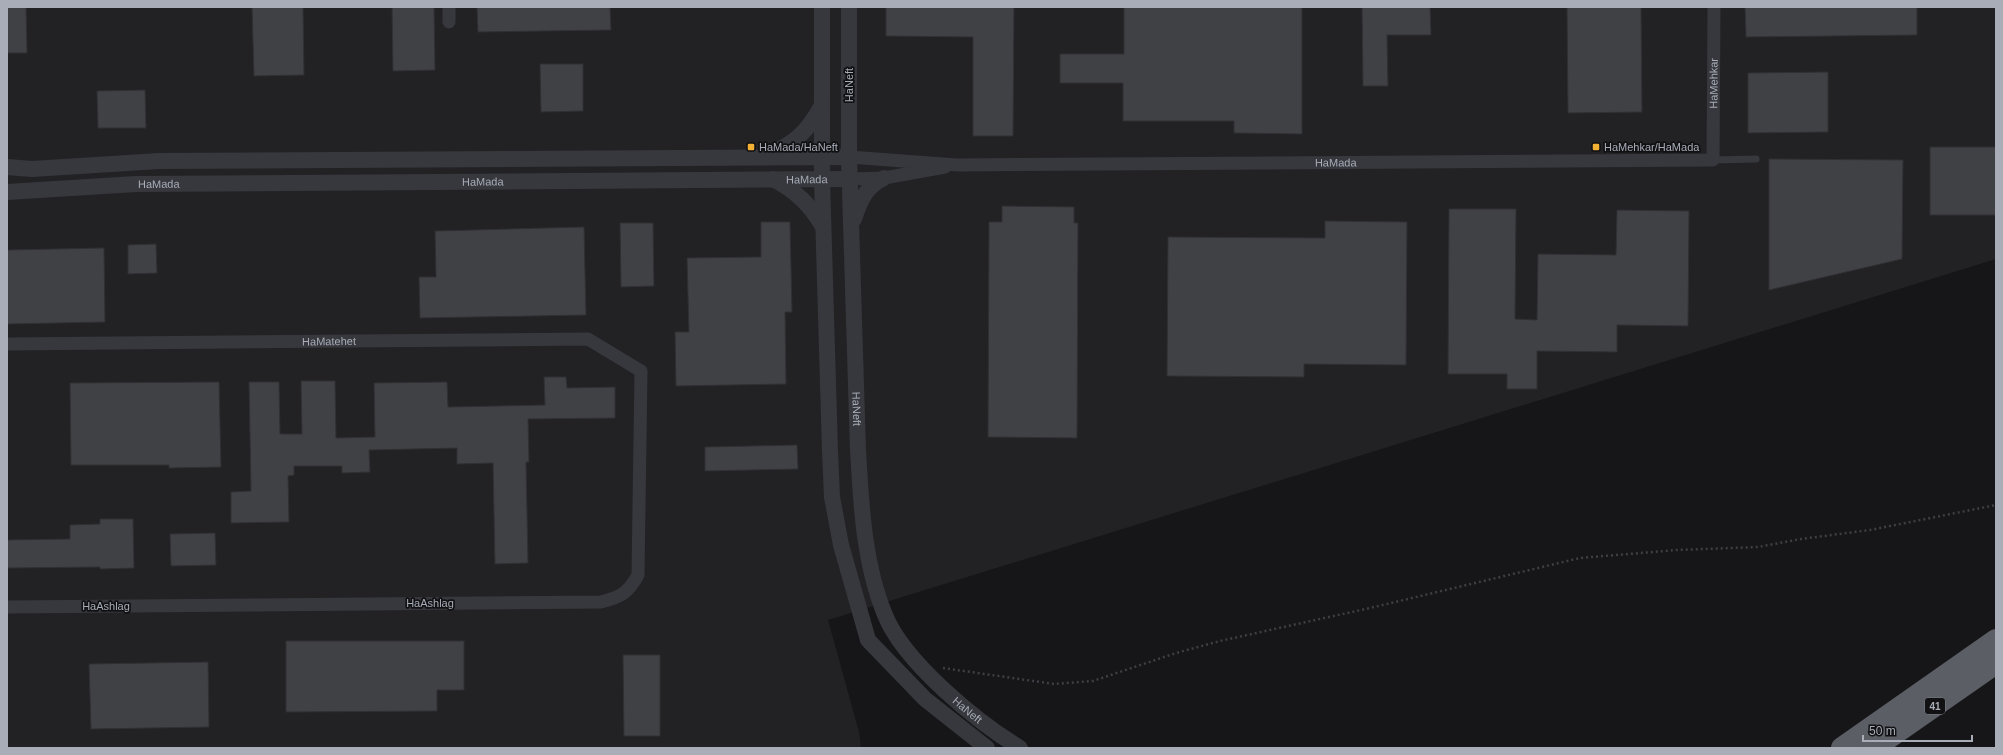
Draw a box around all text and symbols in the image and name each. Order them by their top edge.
street label: HaMehkar [1707,58,1720,109]
street label: HaNeft [843,68,855,102]
place label: HaMada/HaNeft [759,141,838,153]
place label: HaMehkar/HaMada [1604,141,1700,153]
marker: HaMada/HaNeft [746,142,756,152]
marker: HaMehkar/HaMada [1591,142,1601,152]
street label: HaMada [1315,156,1357,169]
street label: HaMada [786,173,828,185]
street label: HaMada [462,175,504,188]
street label: HaMada [138,178,180,190]
street label: HaMatehet [302,335,356,347]
street label: HaNeft [850,392,863,426]
street label: HaAshlag [406,597,454,609]
street label: HaAshlag [82,600,130,612]
street label: HaNeft [950,695,985,726]
road number: 41 [1925,698,1945,714]
scale bar [1863,717,1972,743]
text: 50 m [1869,724,1896,738]

